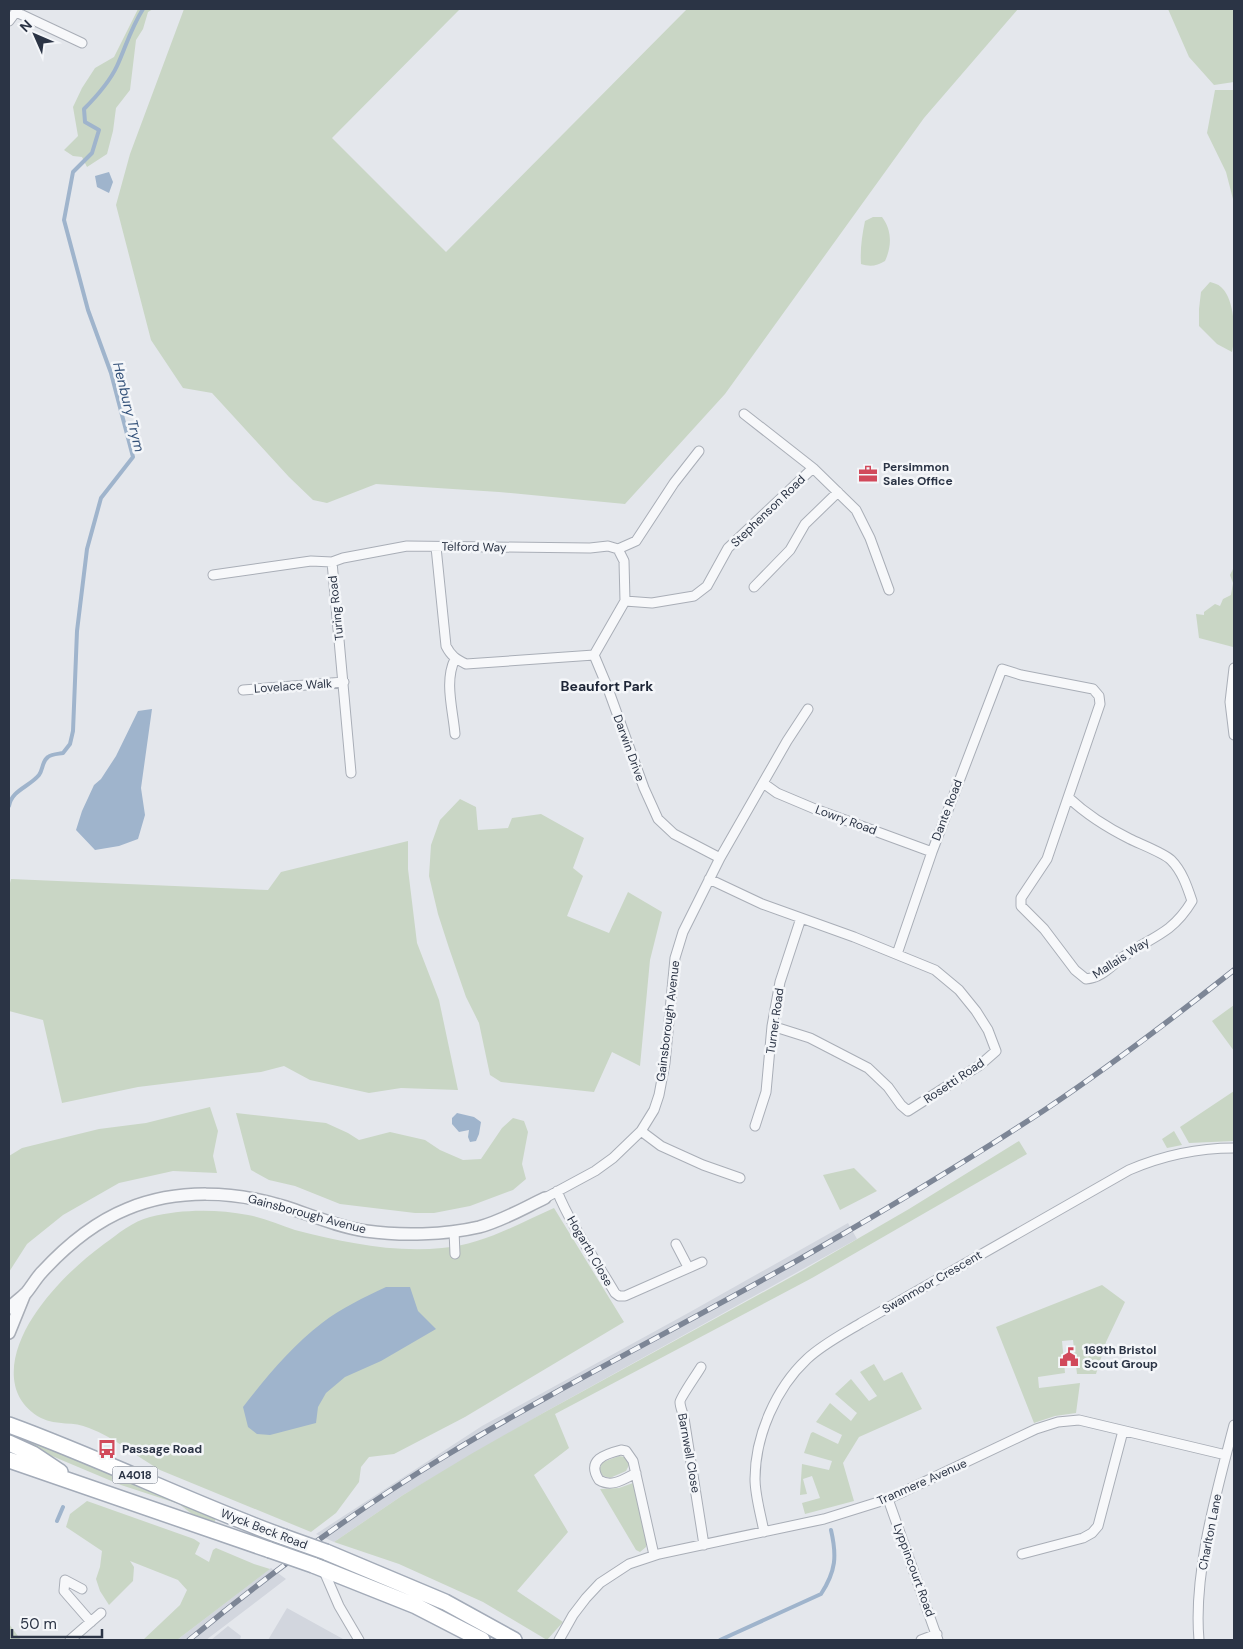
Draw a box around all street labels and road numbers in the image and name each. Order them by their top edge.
street label: Stephenson Road [727,471,809,551]
street label: Telford Way [441,538,507,556]
street label: Turing Road [325,575,347,641]
street label: Lovelace Walk [253,675,333,697]
street label: Darwin Drive [610,712,649,784]
street label: Dante Road [928,777,966,843]
street label: Lowry Road [813,801,879,839]
street label: Mallais Way [1090,934,1153,982]
street label: Gainsborough Avenue [653,959,683,1082]
street label: Turner Road [762,987,788,1055]
street label: Rosetti Road [921,1055,987,1107]
street label: Gainsborough Avenue [246,1191,368,1238]
street label: Hogarth Close [563,1213,617,1289]
street label: Swanmoor Crescent [879,1247,985,1317]
street label: Barnwell Close [674,1412,704,1494]
street label: Tranmere Avenue [875,1455,969,1509]
road number: A4018 [112,1466,158,1484]
street label: Charlton Lane [1195,1492,1225,1572]
street label: Wyck Beck Road [218,1505,310,1553]
street label: Lyppincourt Road [890,1521,938,1619]

